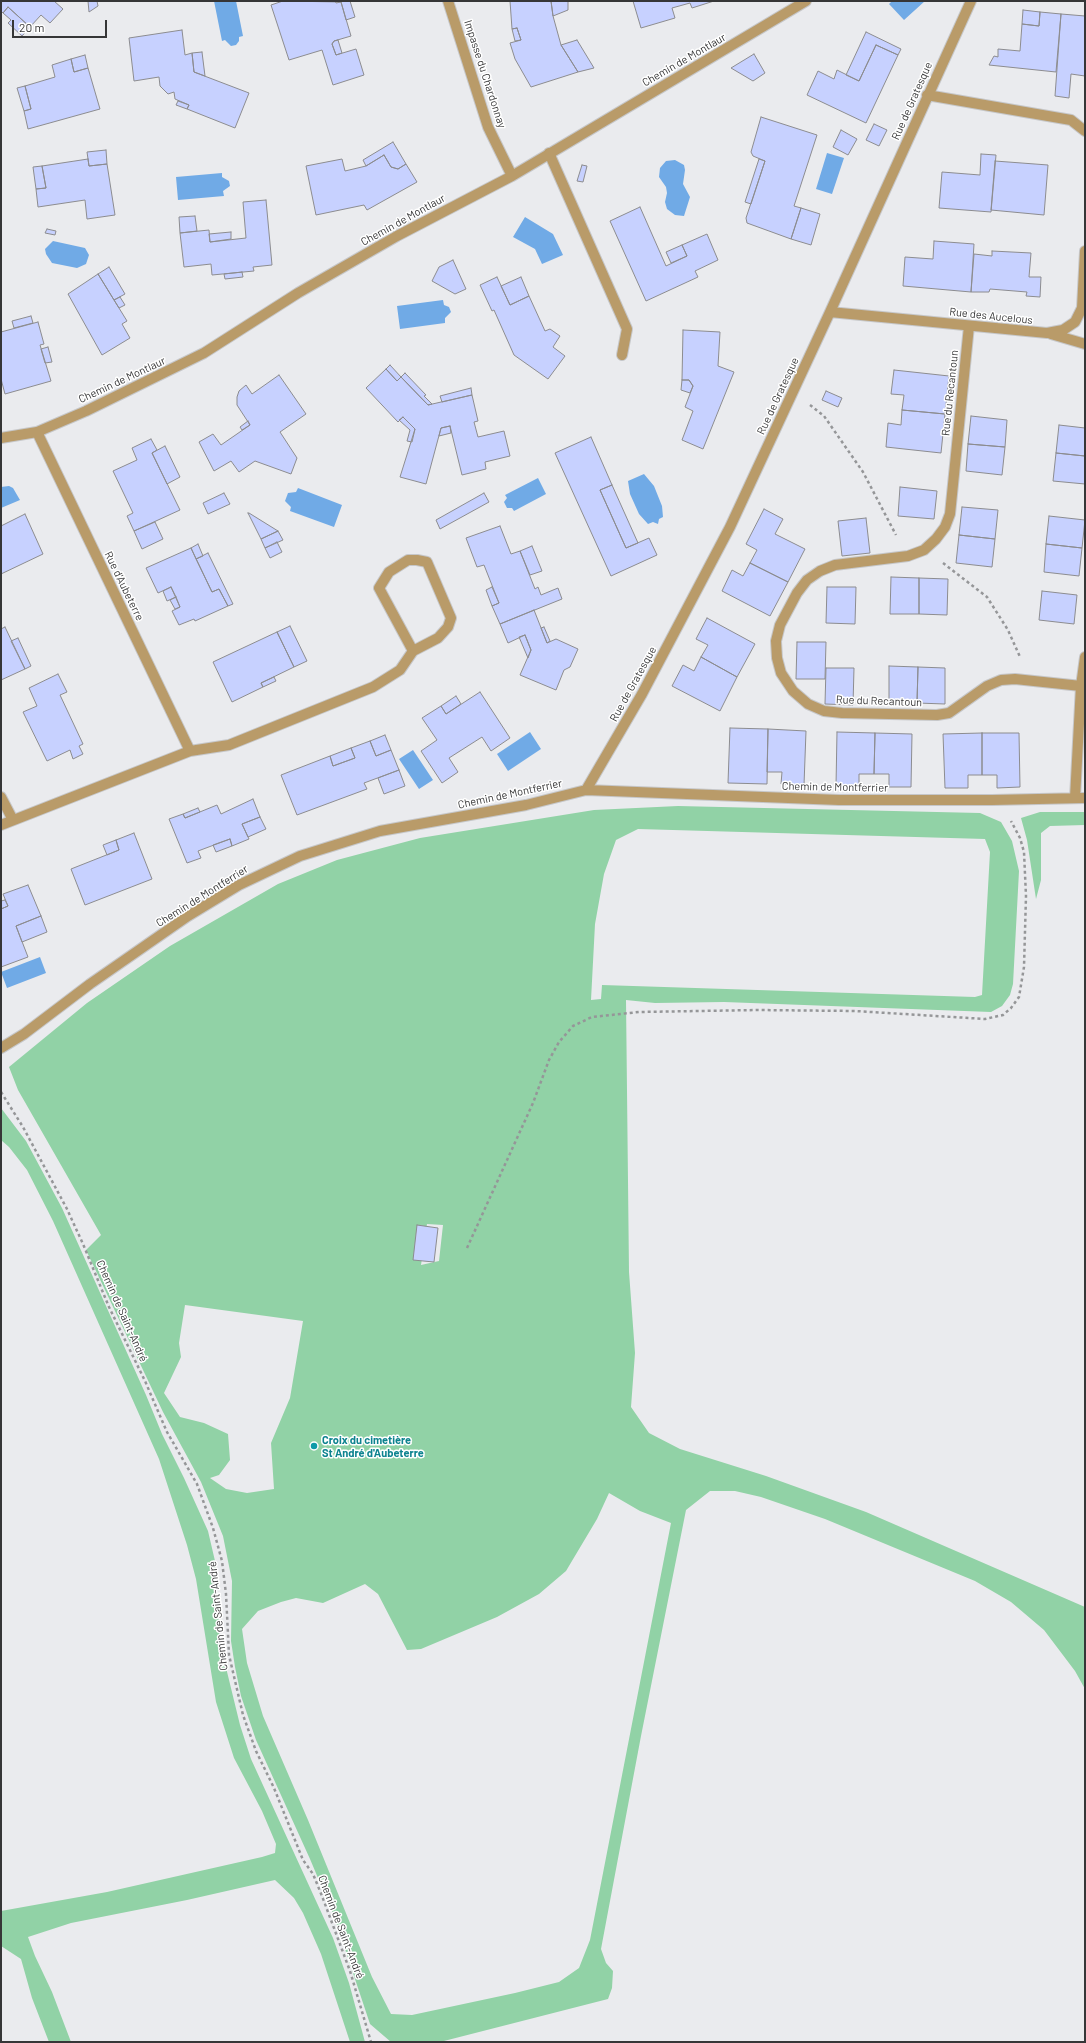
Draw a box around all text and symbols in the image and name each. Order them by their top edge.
scale bar [14,12,109,38]
street label: Impasse du Chardonnay [461,18,509,130]
text: 20 m [19,20,45,34]
street label: Chemin de Montlaur [640,31,728,89]
street label: Rue de Gratesque [889,60,935,142]
street label: Chemin de Montlaur [359,191,447,249]
street label: Rue des Aucelous [949,305,1033,327]
street label: Rue du Recantoun [939,349,961,437]
street label: Chemin de Montlaur [76,354,168,406]
street label: Rue de Gratesque [754,355,802,437]
street label: Rue d'Aubeterre [102,549,146,623]
street label: Rue de Gratesque [607,644,659,724]
street label: Rue du Recantoun [836,693,922,709]
street label: Chemin de Montferrier [457,777,563,811]
street label: Chemin de Montferrier [782,779,888,795]
street label: Chemin de Montferrier [153,862,251,930]
street label: Chemin de Saint-André [94,1258,150,1364]
place label: Croix du cimetière St André d'Aubeterre [322,1433,424,1459]
marker: Croix du cimetière St André d'Aubeterre [309,1441,319,1451]
street label: Chemin de Saint-André [206,1561,230,1671]
street label: Chemin de Saint-André [315,1873,367,1981]

